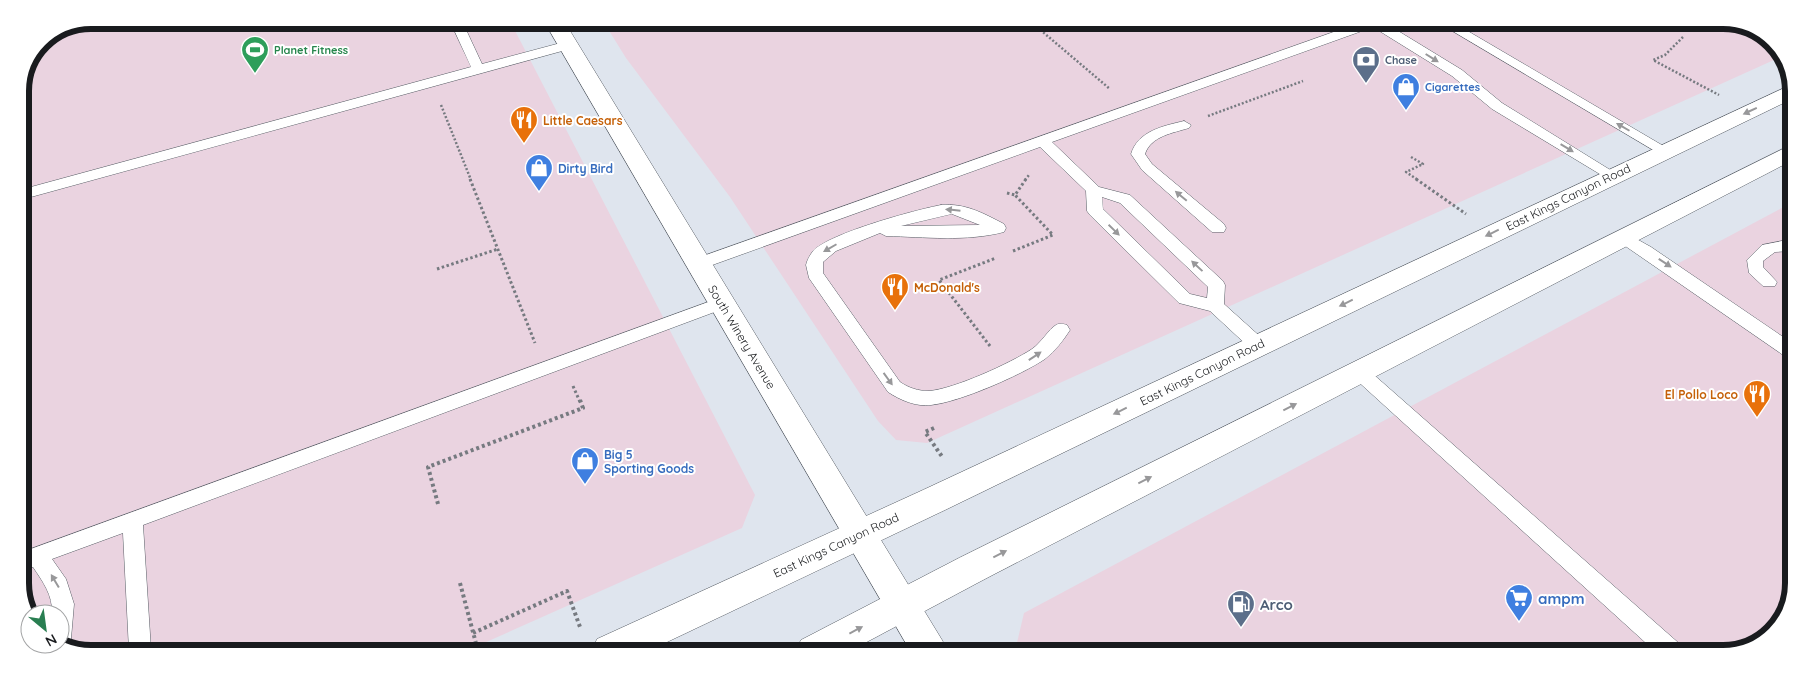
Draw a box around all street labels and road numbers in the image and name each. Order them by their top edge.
street label: East Kings Canyon Road [1503,160,1633,234]
street label: South Winery Avenue [705,282,779,392]
street label: East Kings Canyon Road [1137,335,1267,409]
street label: East Kings Canyon Road [771,509,901,581]

